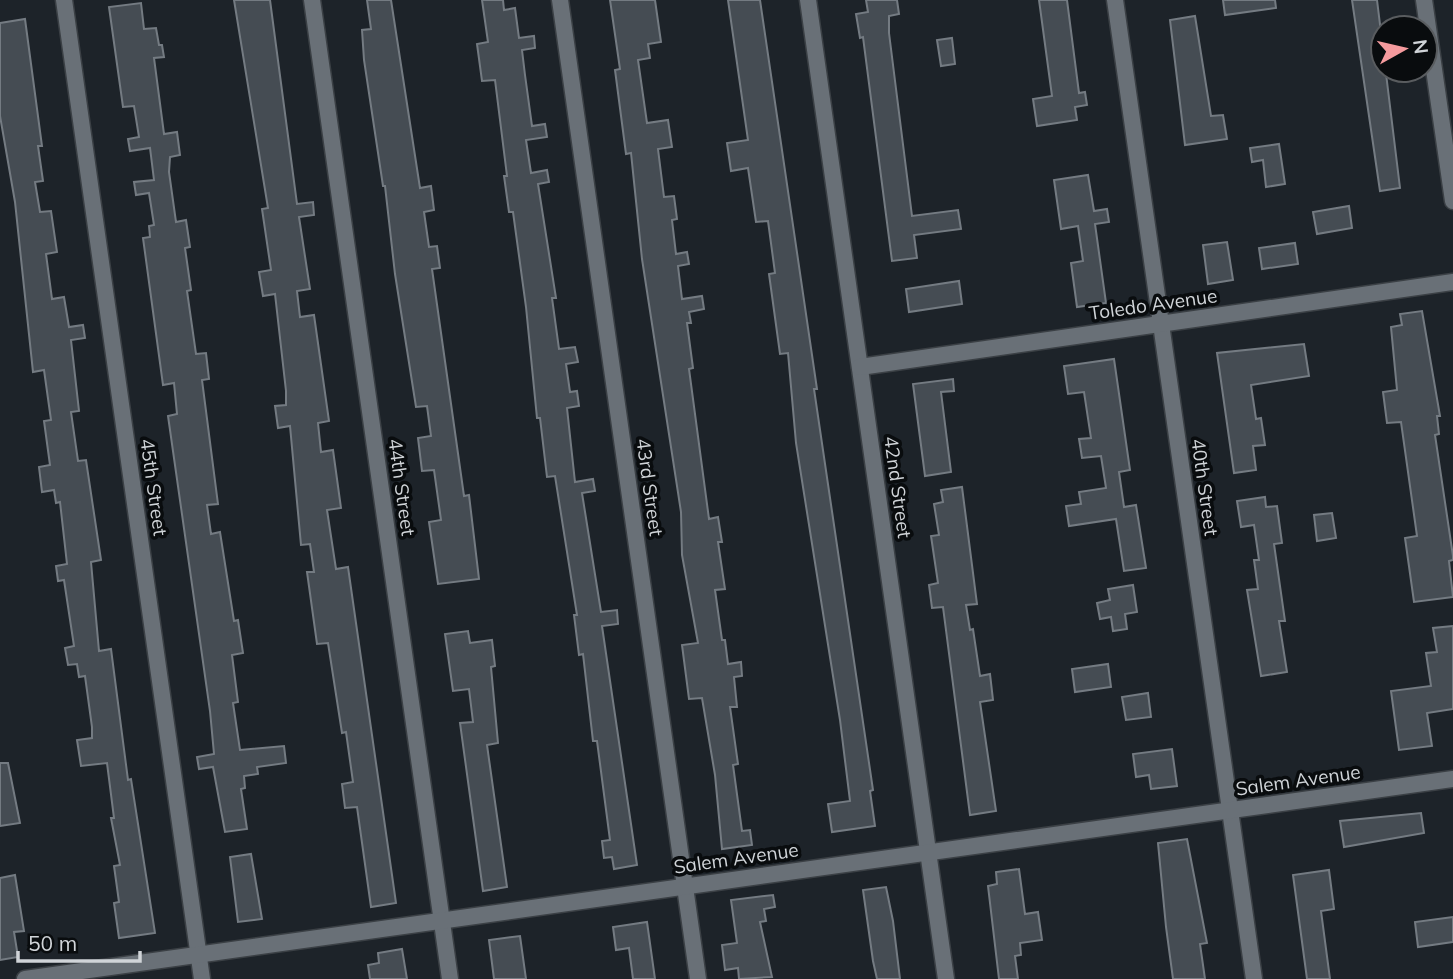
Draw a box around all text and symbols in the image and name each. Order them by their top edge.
north arrow [1369,14,1439,84]
text: N [1408,38,1434,55]
street label: Toledo Avenue [1087,283,1219,325]
street label: 42nd Street [879,434,917,540]
street label: 45th Street [135,437,173,538]
street label: 44th Street [383,437,421,538]
street label: 43rd Street [631,437,669,538]
street label: 40th Street [1186,437,1224,538]
street label: Salem Avenue [1234,759,1362,801]
street label: Salem Avenue [672,837,800,879]
scale bar [18,920,140,964]
text: 50 m [28,930,77,956]

